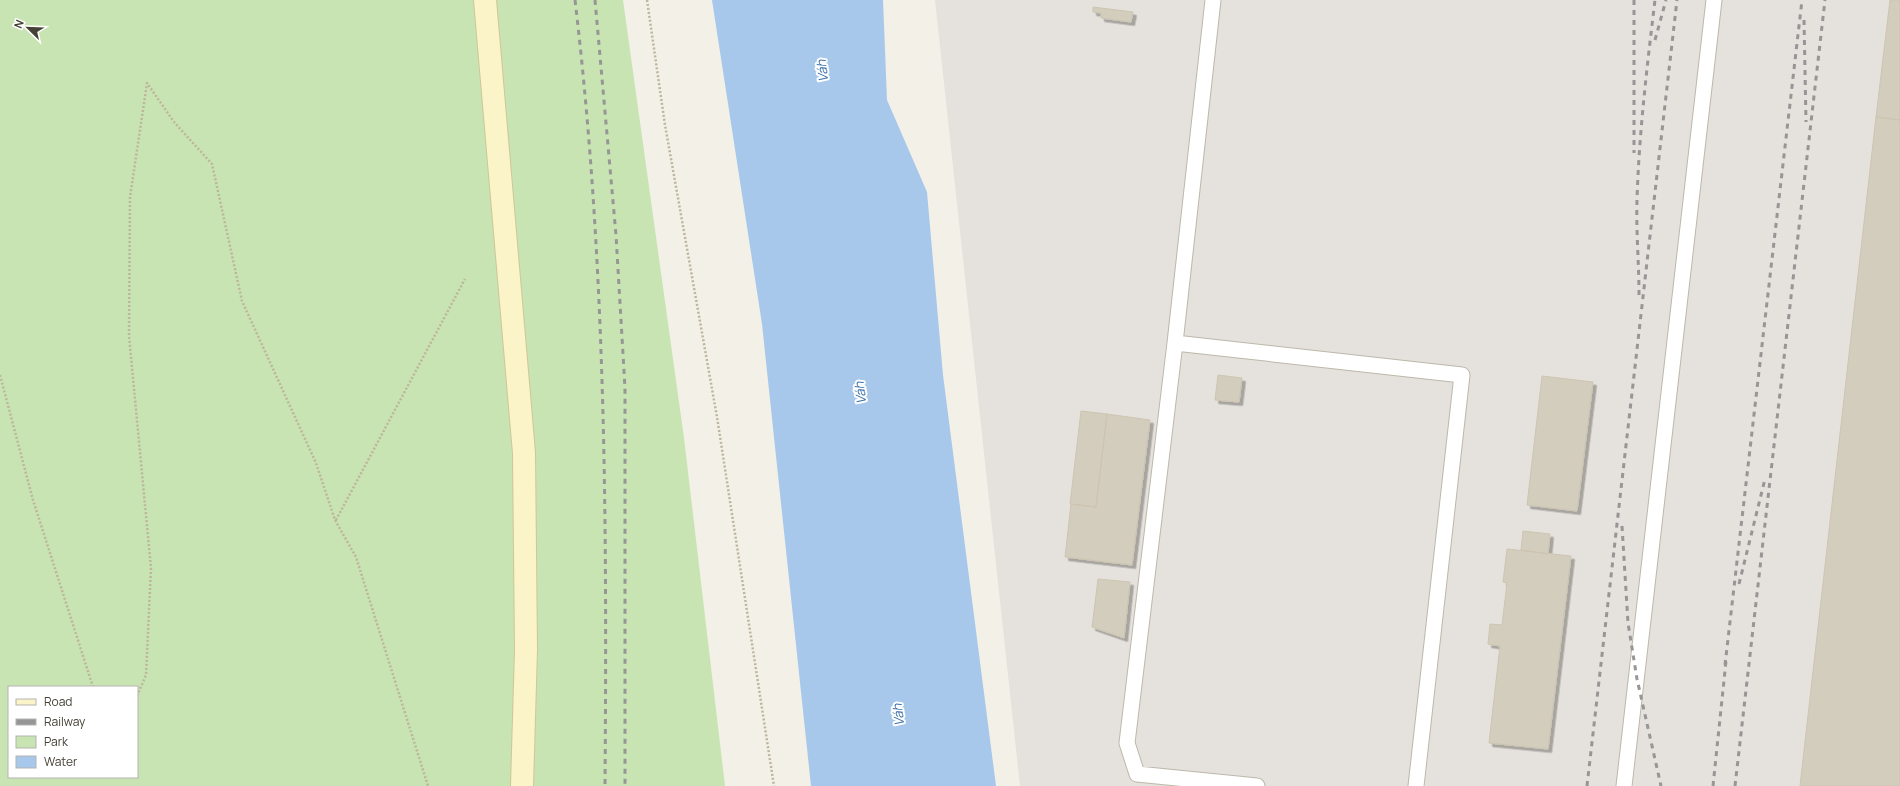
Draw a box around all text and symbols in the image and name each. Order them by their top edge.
north arrow [8,8,48,48]
text: N [10,17,27,30]
water label: Váh [812,58,832,83]
water label: Váh [850,380,870,405]
legend [8,686,138,778]
text: Road [44,693,72,710]
water label: Váh [888,702,908,727]
text: Railway [44,713,86,730]
text: Park [44,733,69,750]
text: Water [44,753,78,770]

